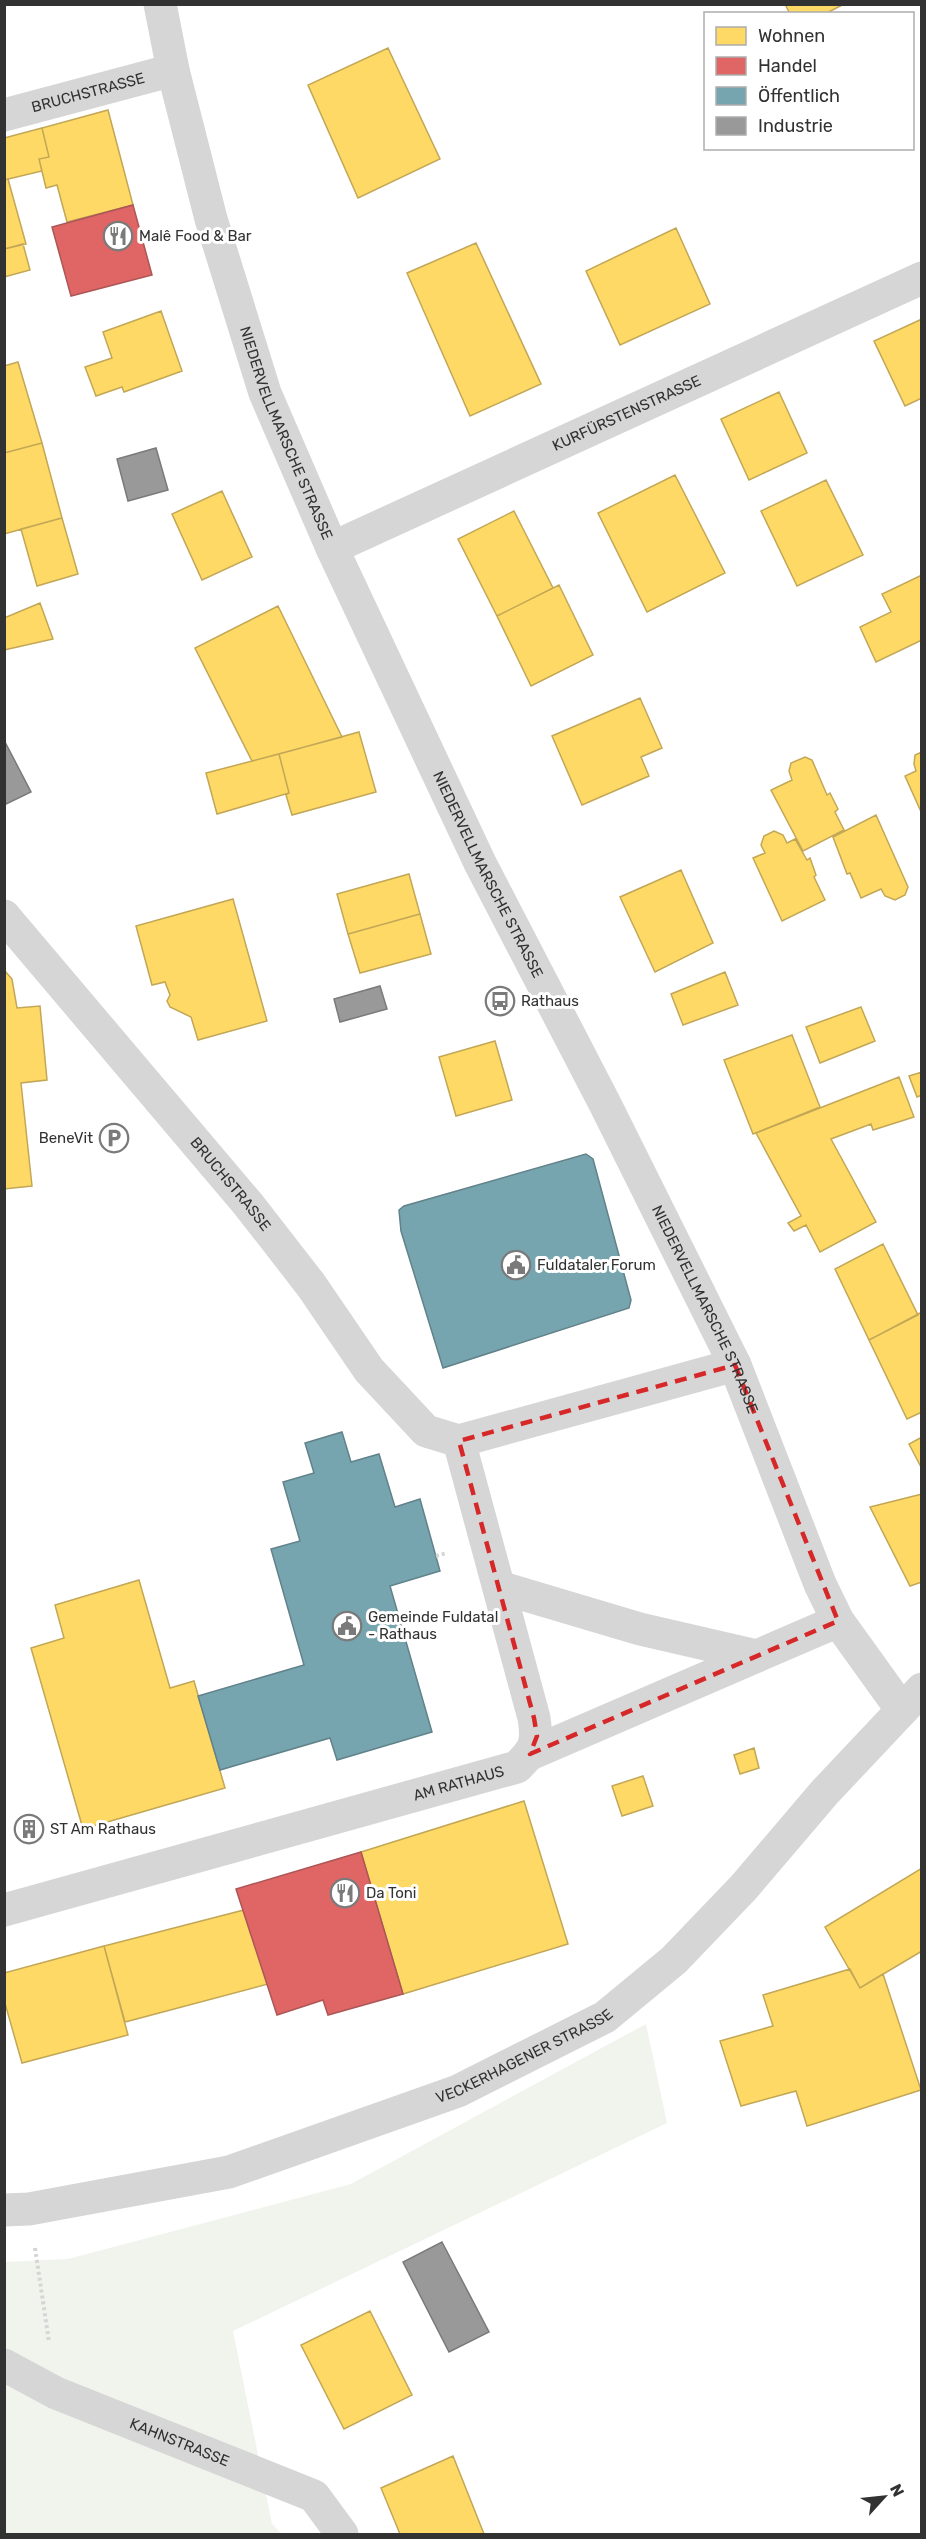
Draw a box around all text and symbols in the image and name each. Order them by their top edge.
legend [704,12,914,150]
text: Wohnen [758,25,825,47]
text: Handel [758,55,817,77]
street label: BRUCHSTRASSE [29,69,147,116]
text: Öffentlich [758,85,840,107]
text: Industrie [758,115,833,137]
restaurant icon: Malê Food & Bar [102,220,134,252]
place label: Malê Food & Bar [139,227,252,245]
street label: NIEDERVELLMARSCHE STRASSE [236,324,336,543]
street label: KURFÜRSTENSTRASSE [550,371,704,455]
street label: NIEDERVELLMARSCHE STRASSE [429,768,547,981]
bus stop icon: Rathaus [484,985,516,1017]
place label: Rathaus [521,992,579,1010]
parking icon: BeneVit [98,1122,130,1154]
place label: BeneVit [39,1129,93,1147]
street label: BRUCHSTRASSE [186,1134,275,1235]
street label: NIEDERVELLMARSCHE STRASSE [648,1202,762,1416]
public building icon: Fuldataler Forum [500,1249,532,1281]
place label: Fuldataler Forum [537,1256,656,1274]
place label: Gemeinde Fuldatal - Rathaus [368,1608,498,1643]
public building icon: Gemeinde Fuldatal - Rathaus [331,1610,363,1642]
street label: AM RATHAUS [411,1762,506,1804]
building icon: ST Am Rathaus [13,1813,45,1845]
place label: ST Am Rathaus [50,1820,156,1838]
restaurant icon: Da Toni [329,1877,361,1909]
place label: Da Toni [366,1884,417,1902]
street label: VECKERHAGENER STRASSE [433,2005,617,2107]
street label: KAHNSTRASSE [127,2414,232,2470]
north arrow [854,2467,914,2527]
text: N [886,2481,908,2500]

